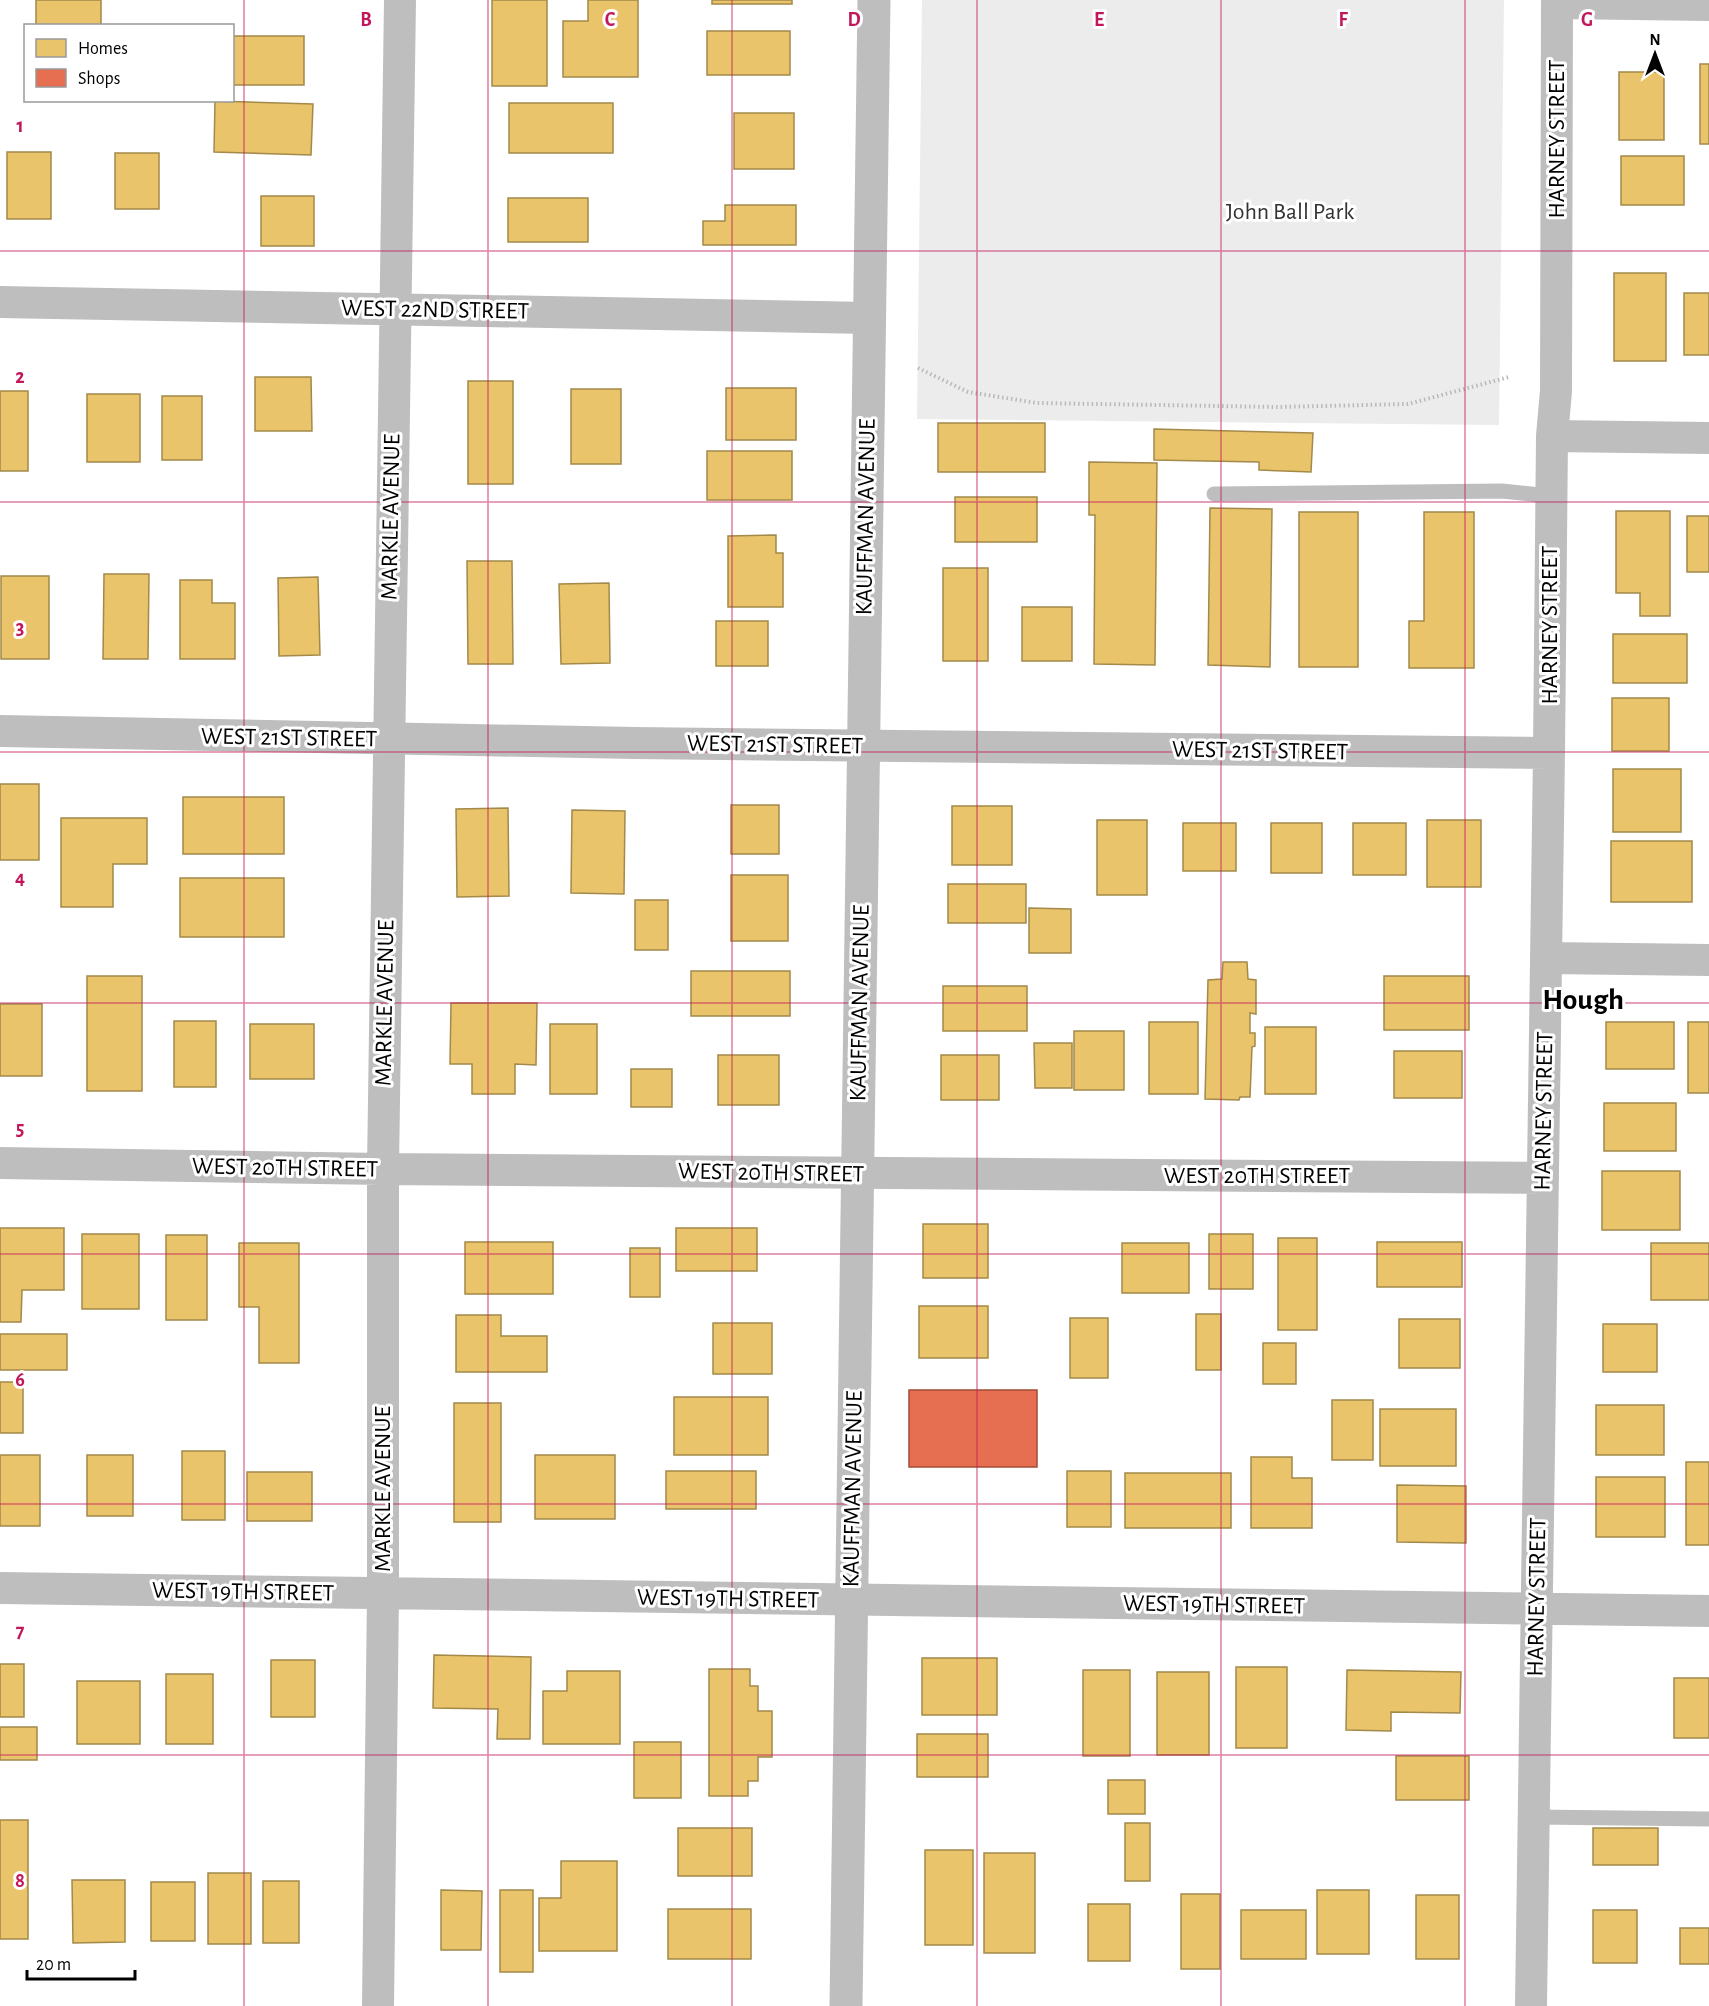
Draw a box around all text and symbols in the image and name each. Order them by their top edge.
text: B [360,10,372,30]
text: C [605,10,616,30]
text: D [847,10,861,30]
text: E [1094,10,1104,30]
text: F [1338,10,1348,30]
text: G [1581,10,1593,30]
legend [24,24,234,102]
north arrow [1625,24,1685,84]
text: N [1649,32,1661,48]
text: Homes [78,40,128,58]
street label: HARNEY STREET [1545,59,1569,219]
text: Shops [78,70,120,88]
text: 1 [16,116,24,136]
park label: John Ball Park [1226,200,1354,224]
street label: WEST 22ND STREET [341,296,530,324]
text: 2 [15,367,25,387]
street label: KAUFFMAN AVENUE [852,418,880,616]
street label: MARKLE AVENUE [378,433,404,600]
street label: HARNEY STREET [1538,545,1562,705]
text: 3 [16,618,24,638]
street label: WEST 21ST STREET [201,724,378,752]
street label: WEST 21ST STREET [687,731,864,759]
street label: WEST 21ST STREET [1172,737,1349,765]
text: 4 [15,868,25,888]
street label: KAUFFMAN AVENUE [846,904,874,1102]
street label: MARKLE AVENUE [372,919,398,1086]
district label: Hough [1542,985,1624,1015]
street label: HARNEY STREET [1531,1031,1557,1191]
text: 5 [16,1119,24,1139]
street label: WEST 20TH STREET [192,1154,379,1182]
street label: WEST 20TH STREET [678,1159,865,1187]
street label: WEST 20TH STREET [1164,1164,1350,1188]
text: 6 [15,1370,25,1390]
street label: KAUFFMAN AVENUE [839,1390,867,1588]
street label: MARKLE AVENUE [371,1405,395,1572]
street label: HARNEY STREET [1524,1517,1550,1677]
street label: WEST 19TH STREET [152,1578,335,1606]
street label: WEST 19TH STREET [637,1585,820,1613]
street label: WEST 19TH STREET [1123,1591,1306,1619]
text: 7 [16,1621,25,1641]
text: 8 [15,1871,25,1891]
scale bar [27,1943,135,1981]
text: 20 m [36,1956,71,1974]

